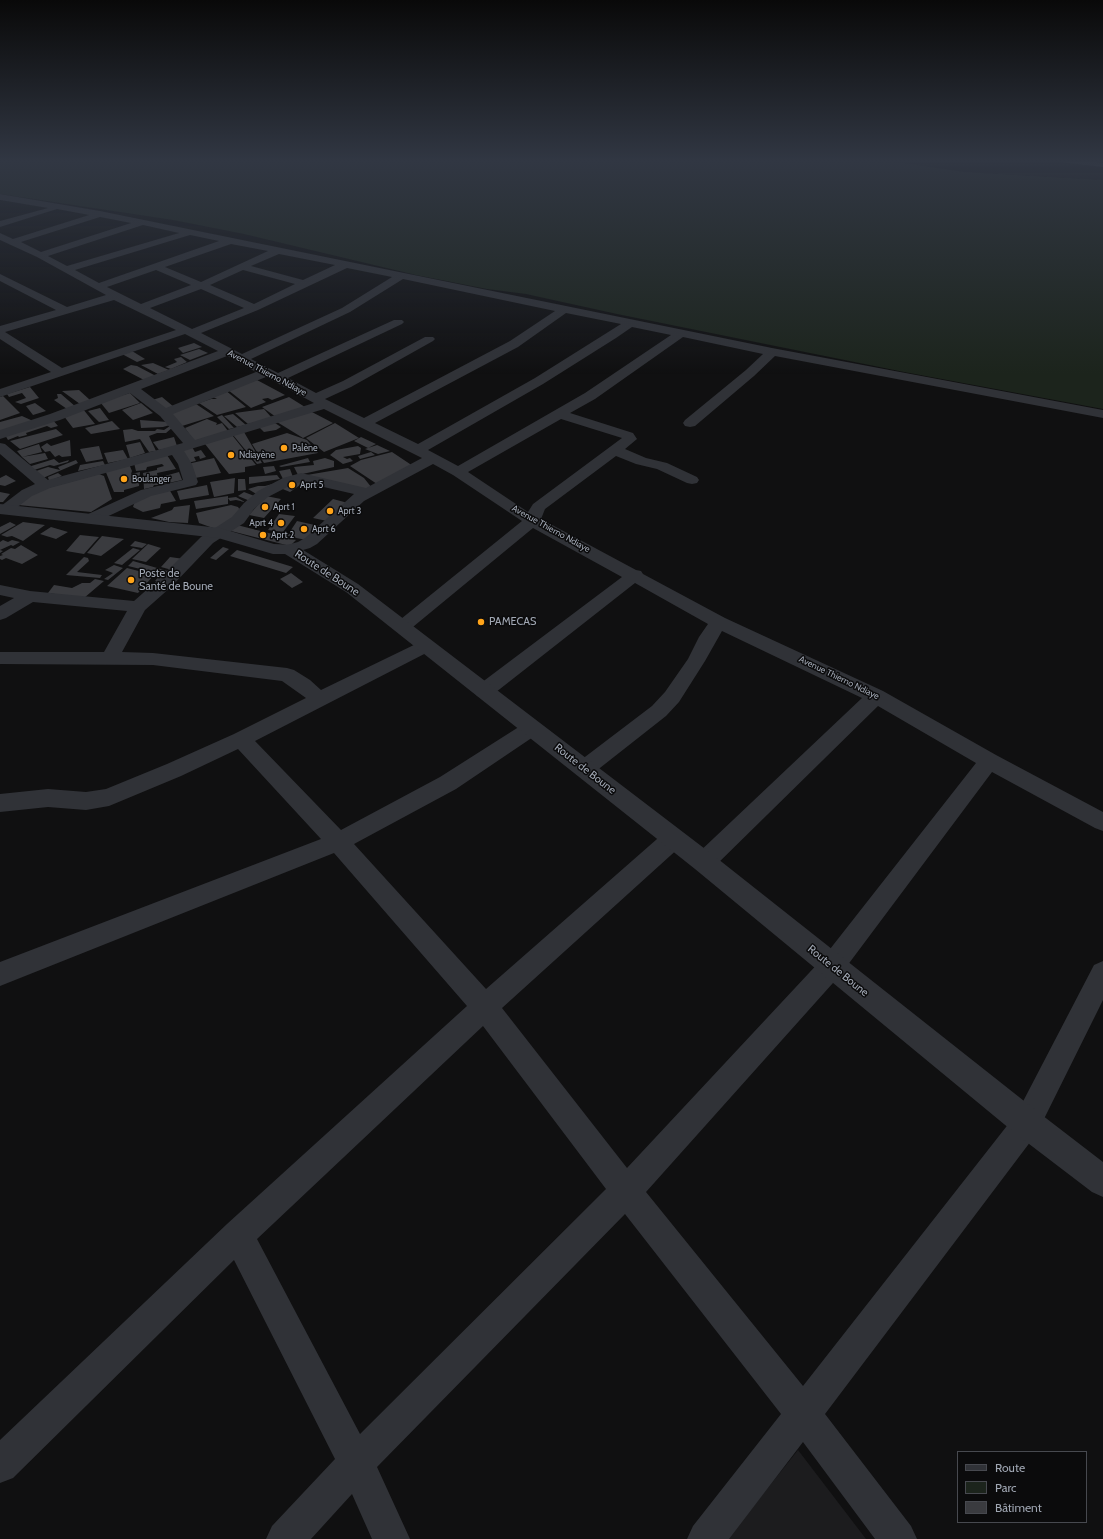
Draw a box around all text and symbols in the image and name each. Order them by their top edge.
street label: Avenue Thierno Ndiaye [226,348,308,398]
marker: Palène [279,443,289,453]
place label: Palène [292,443,318,453]
marker: Ndiayène [226,450,236,460]
place label: Ndiayène [239,450,275,460]
marker: Boulanger [119,474,129,484]
place label: Boulanger [132,474,170,484]
marker: Aprt 5 [287,480,297,490]
place label: Aprt 5 [300,480,323,490]
marker: Aprt 1 [260,502,270,512]
place label: Aprt 1 [273,502,294,512]
street label: Avenue Thierno Ndiaye [510,503,592,555]
marker: Aprt 3 [325,506,335,516]
place label: Aprt 3 [338,506,361,516]
place label: Aprt 4 [249,518,273,528]
marker: Aprt 4 [276,518,286,528]
marker: Aprt 6 [299,524,309,534]
place label: Aprt 6 [312,524,336,534]
marker: Aprt 2 [258,530,268,540]
place label: Aprt 2 [271,530,294,540]
street label: Route de Boune [292,547,362,599]
place label: Poste de Santé de Boune [139,567,213,593]
marker: Poste de Santé de Boune [126,575,136,585]
place label: PAMECAS [489,615,536,629]
marker: PAMECAS [476,617,486,627]
street label: Avenue Thierno Ndiaye [797,654,881,702]
street label: Route de Boune [552,741,618,797]
street label: Route de Boune [805,942,871,1000]
legend [957,1451,1087,1523]
text: Route [995,1460,1025,1475]
text: Parc [995,1480,1017,1495]
text: Bâtiment [995,1500,1042,1515]

